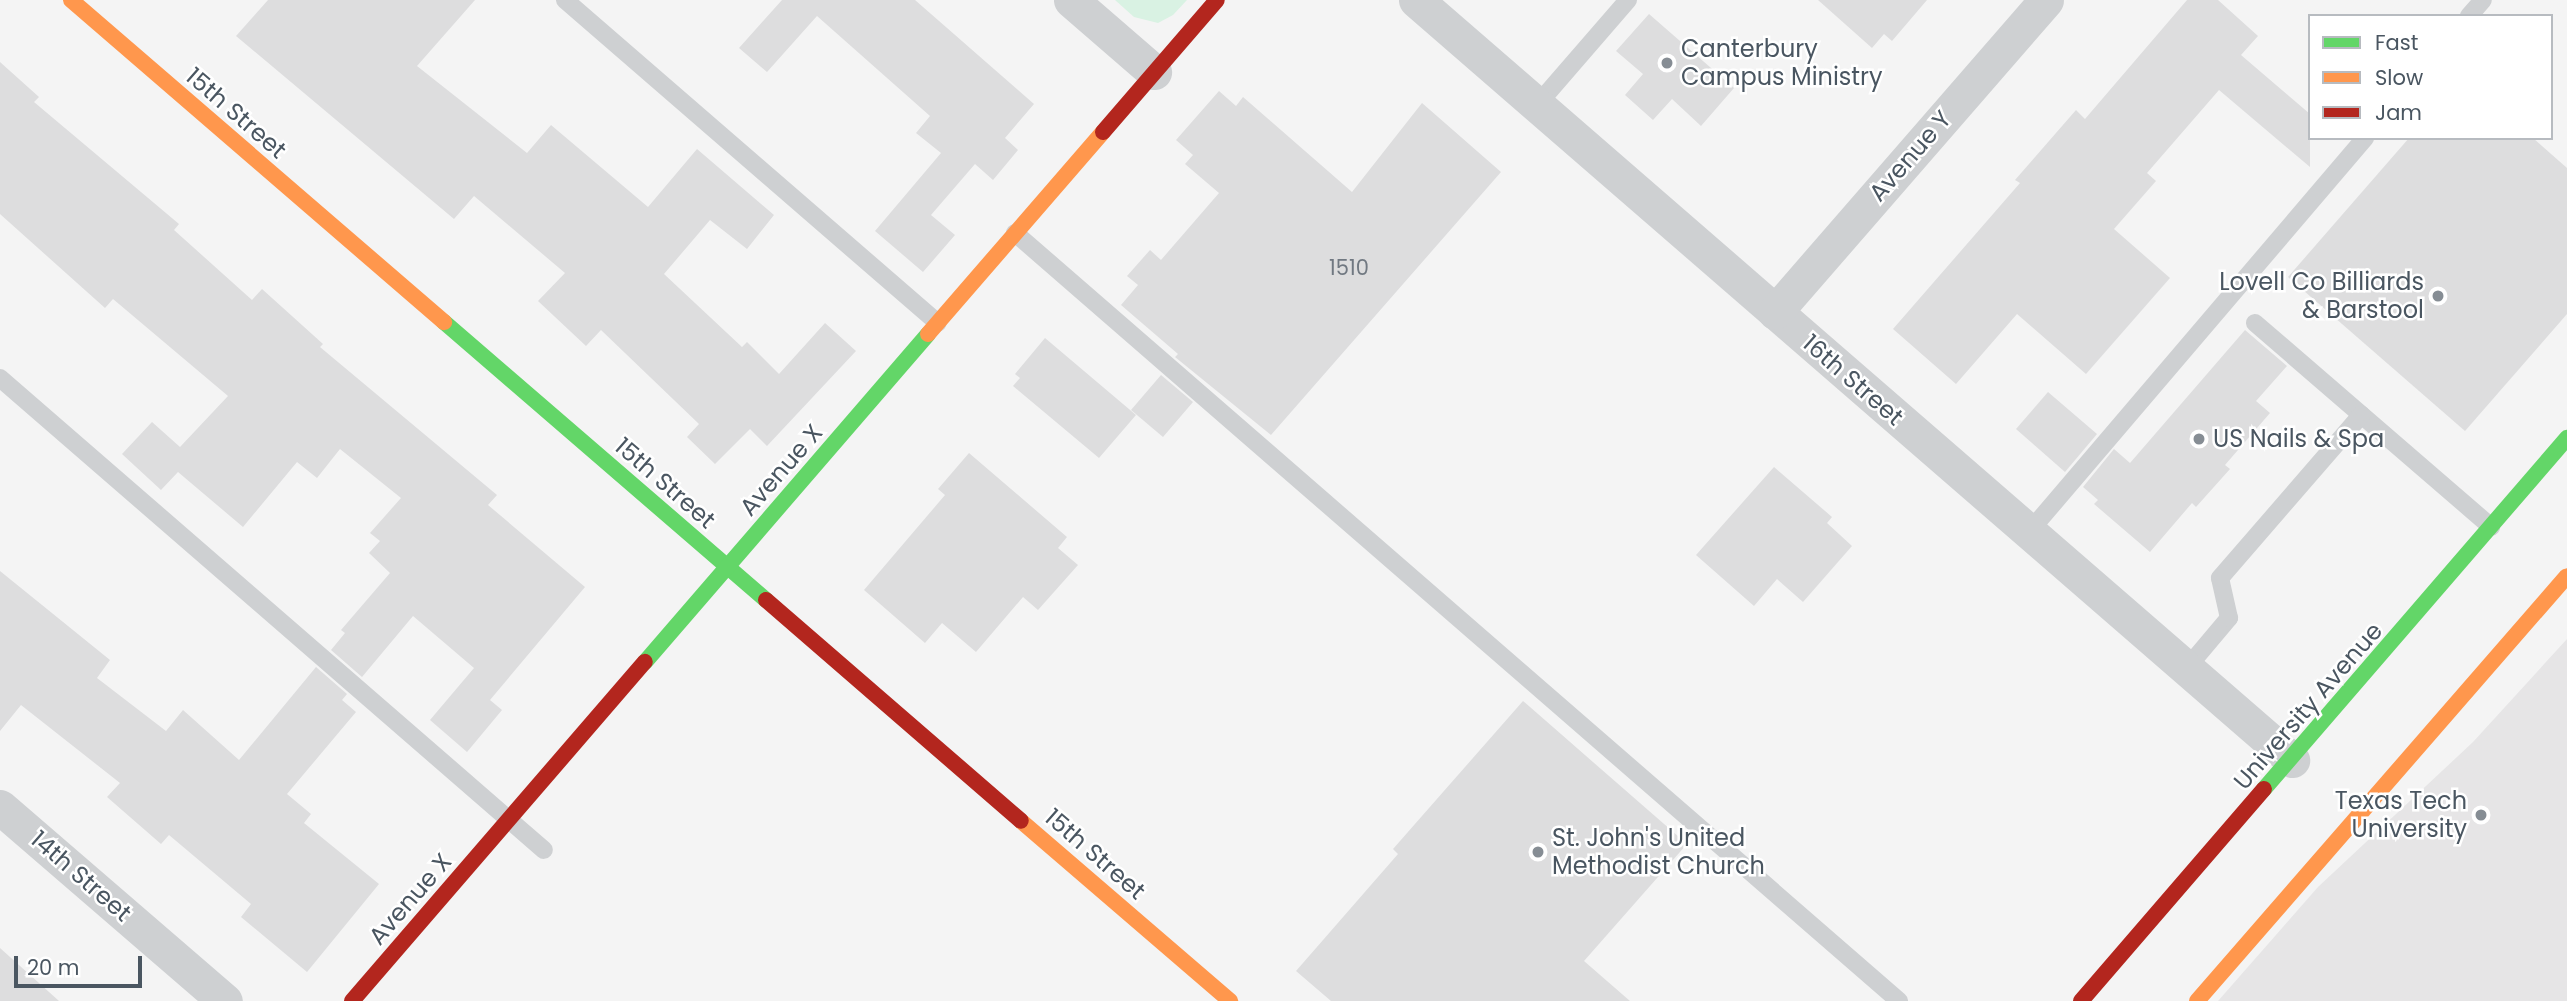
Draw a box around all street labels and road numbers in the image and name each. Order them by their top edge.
street label: 15th Street [180,62,292,164]
street label: Avenue Y [1863,105,1957,207]
street label: 16th Street [1797,329,1909,431]
street label: Avenue X [734,419,828,521]
street label: 15th Street [609,432,721,534]
street label: University Avenue [2228,617,2388,795]
street label: 15th Street [1039,803,1151,905]
street label: 14th Street [25,825,137,927]
street label: Avenue X [363,848,457,950]

